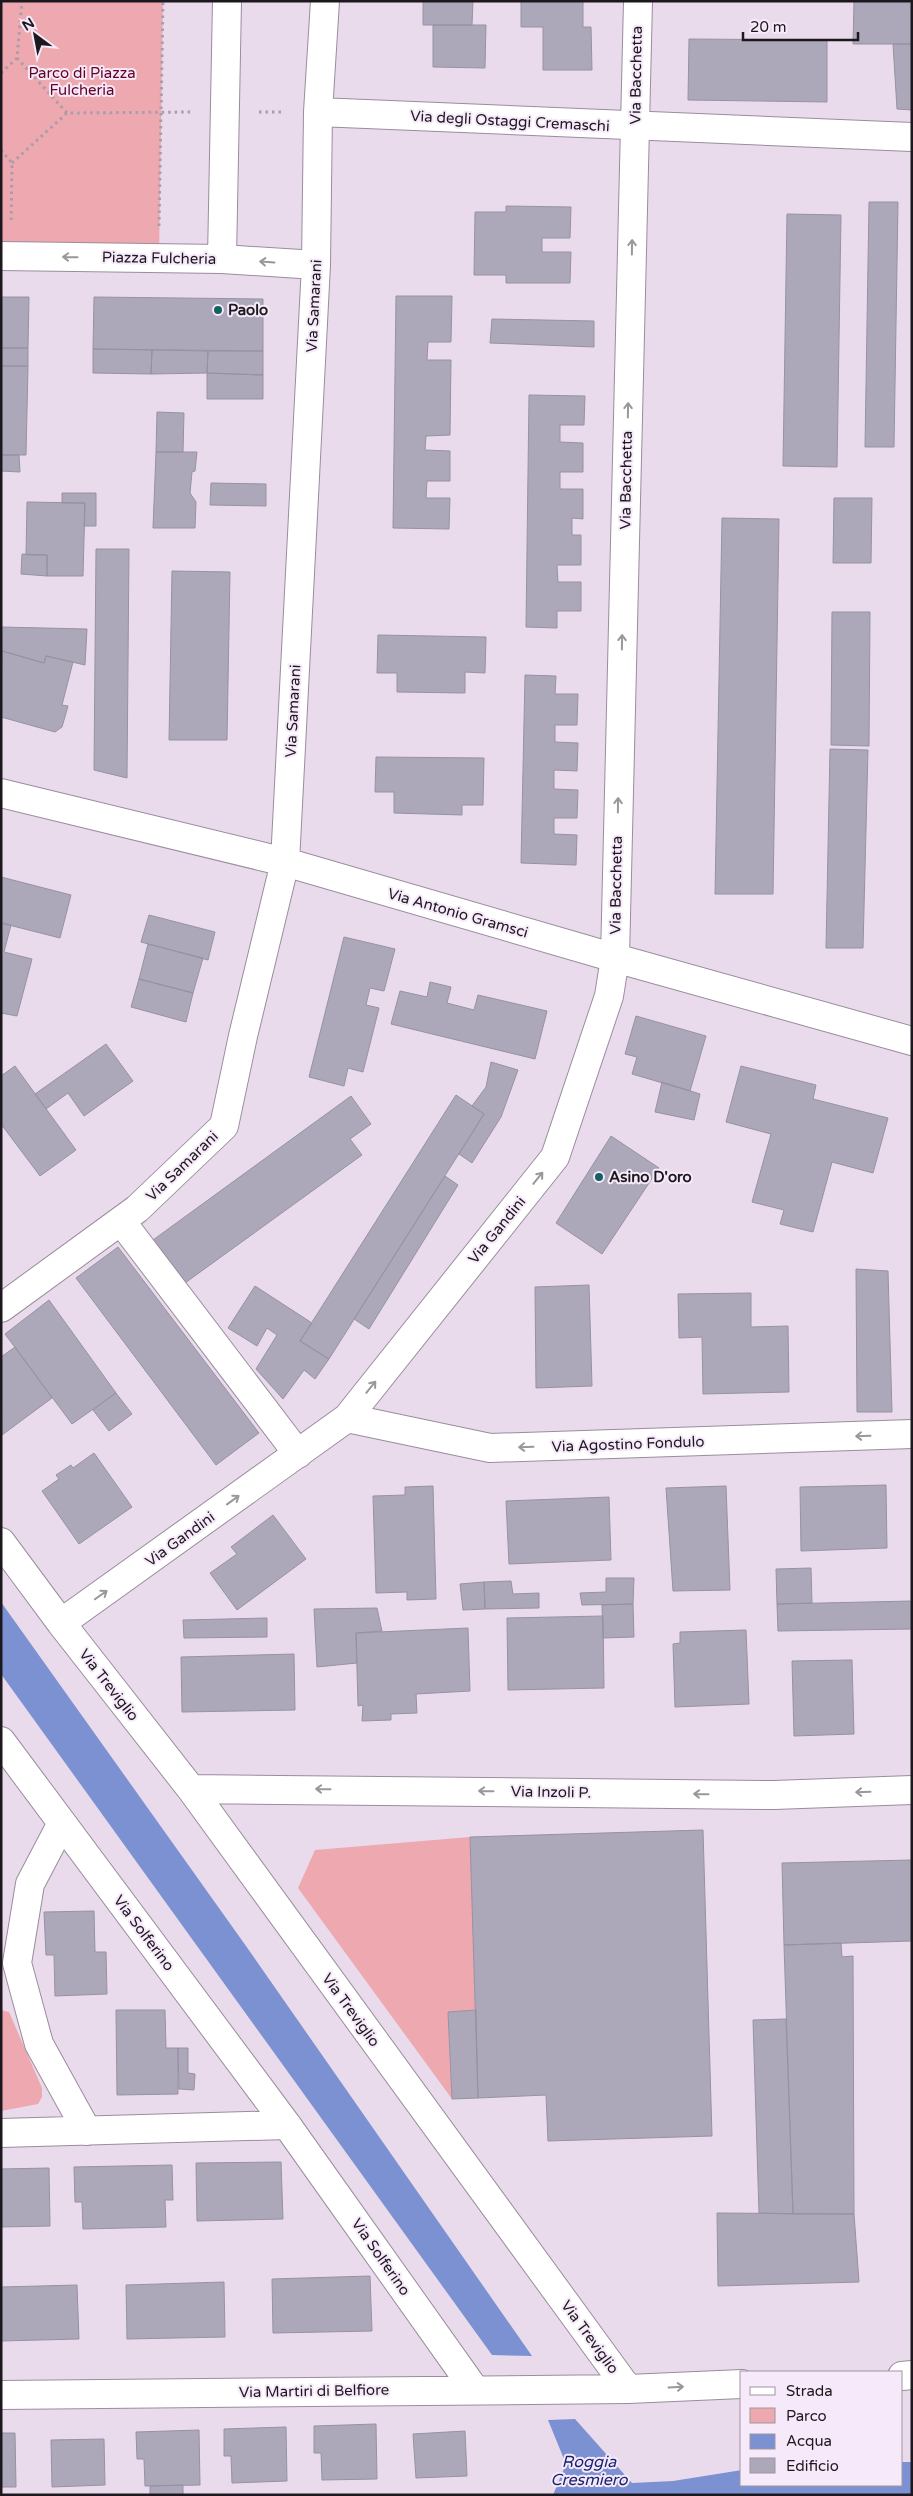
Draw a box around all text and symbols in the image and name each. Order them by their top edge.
north arrow [10,10,60,60]
scale bar [743,10,858,42]
text: N [19,14,38,35]
text: 20 m [750,18,787,36]
street label: Via Bacchetta [626,26,646,124]
park label: Parco di Piazza Fulcheria [28,64,136,99]
street label: Via degli Ostaggi Cremaschi [410,107,610,135]
one-way arrow [627,240,637,256]
street label: Piazza Fulcheria [102,248,216,268]
one-way arrow [62,252,78,262]
one-way arrow [260,257,276,266]
street label: Via Samarani [303,259,325,353]
place label: Paolo [228,301,268,319]
marker: Paolo [212,304,224,316]
one-way arrow [623,402,633,418]
street label: Via Bacchetta [616,431,636,529]
one-way arrow [618,634,627,650]
street label: Via Samarani [282,664,304,758]
one-way arrow [614,797,623,813]
street label: Via Bacchetta [606,836,626,934]
street label: Via Antonio Gramsci [386,884,530,942]
street label: Via Samarani [142,1127,222,1205]
place label: Asino D'oro [609,1168,692,1186]
marker: Asino D'oro [593,1171,605,1183]
one-way arrow [533,1172,544,1185]
street label: Via Gandini [464,1193,530,1267]
one-way arrow [366,1381,377,1394]
one-way arrow [855,1431,872,1441]
street label: Via Agostino Fondulo [551,1432,705,1456]
one-way arrow [518,1442,534,1452]
one-way arrow [226,1495,240,1505]
street label: Via Gandini [142,1508,218,1570]
one-way arrow [94,1590,108,1600]
street label: Via Treviglio [75,1645,143,1725]
street label: Via Inzoli P. [511,1782,591,1802]
one-way arrow [315,1784,332,1794]
one-way arrow [478,1786,494,1796]
one-way arrow [855,1787,872,1797]
one-way arrow [693,1789,709,1798]
street label: Via Solferino [110,1892,178,1974]
street label: Via Treviglio [318,1970,384,2050]
street label: Via Solferino [348,2215,414,2299]
street label: Via Treviglio [557,2297,623,2377]
legend [740,2371,903,2486]
street label: Via Martiri di Belfiore [239,2381,389,2401]
one-way arrow [668,2382,684,2392]
text: Strada [786,2382,833,2400]
text: Parco [786,2407,827,2425]
text: Acqua [786,2432,832,2450]
water label: Roggia Cresmiero [551,2452,629,2490]
text: Edificio [786,2457,839,2475]

